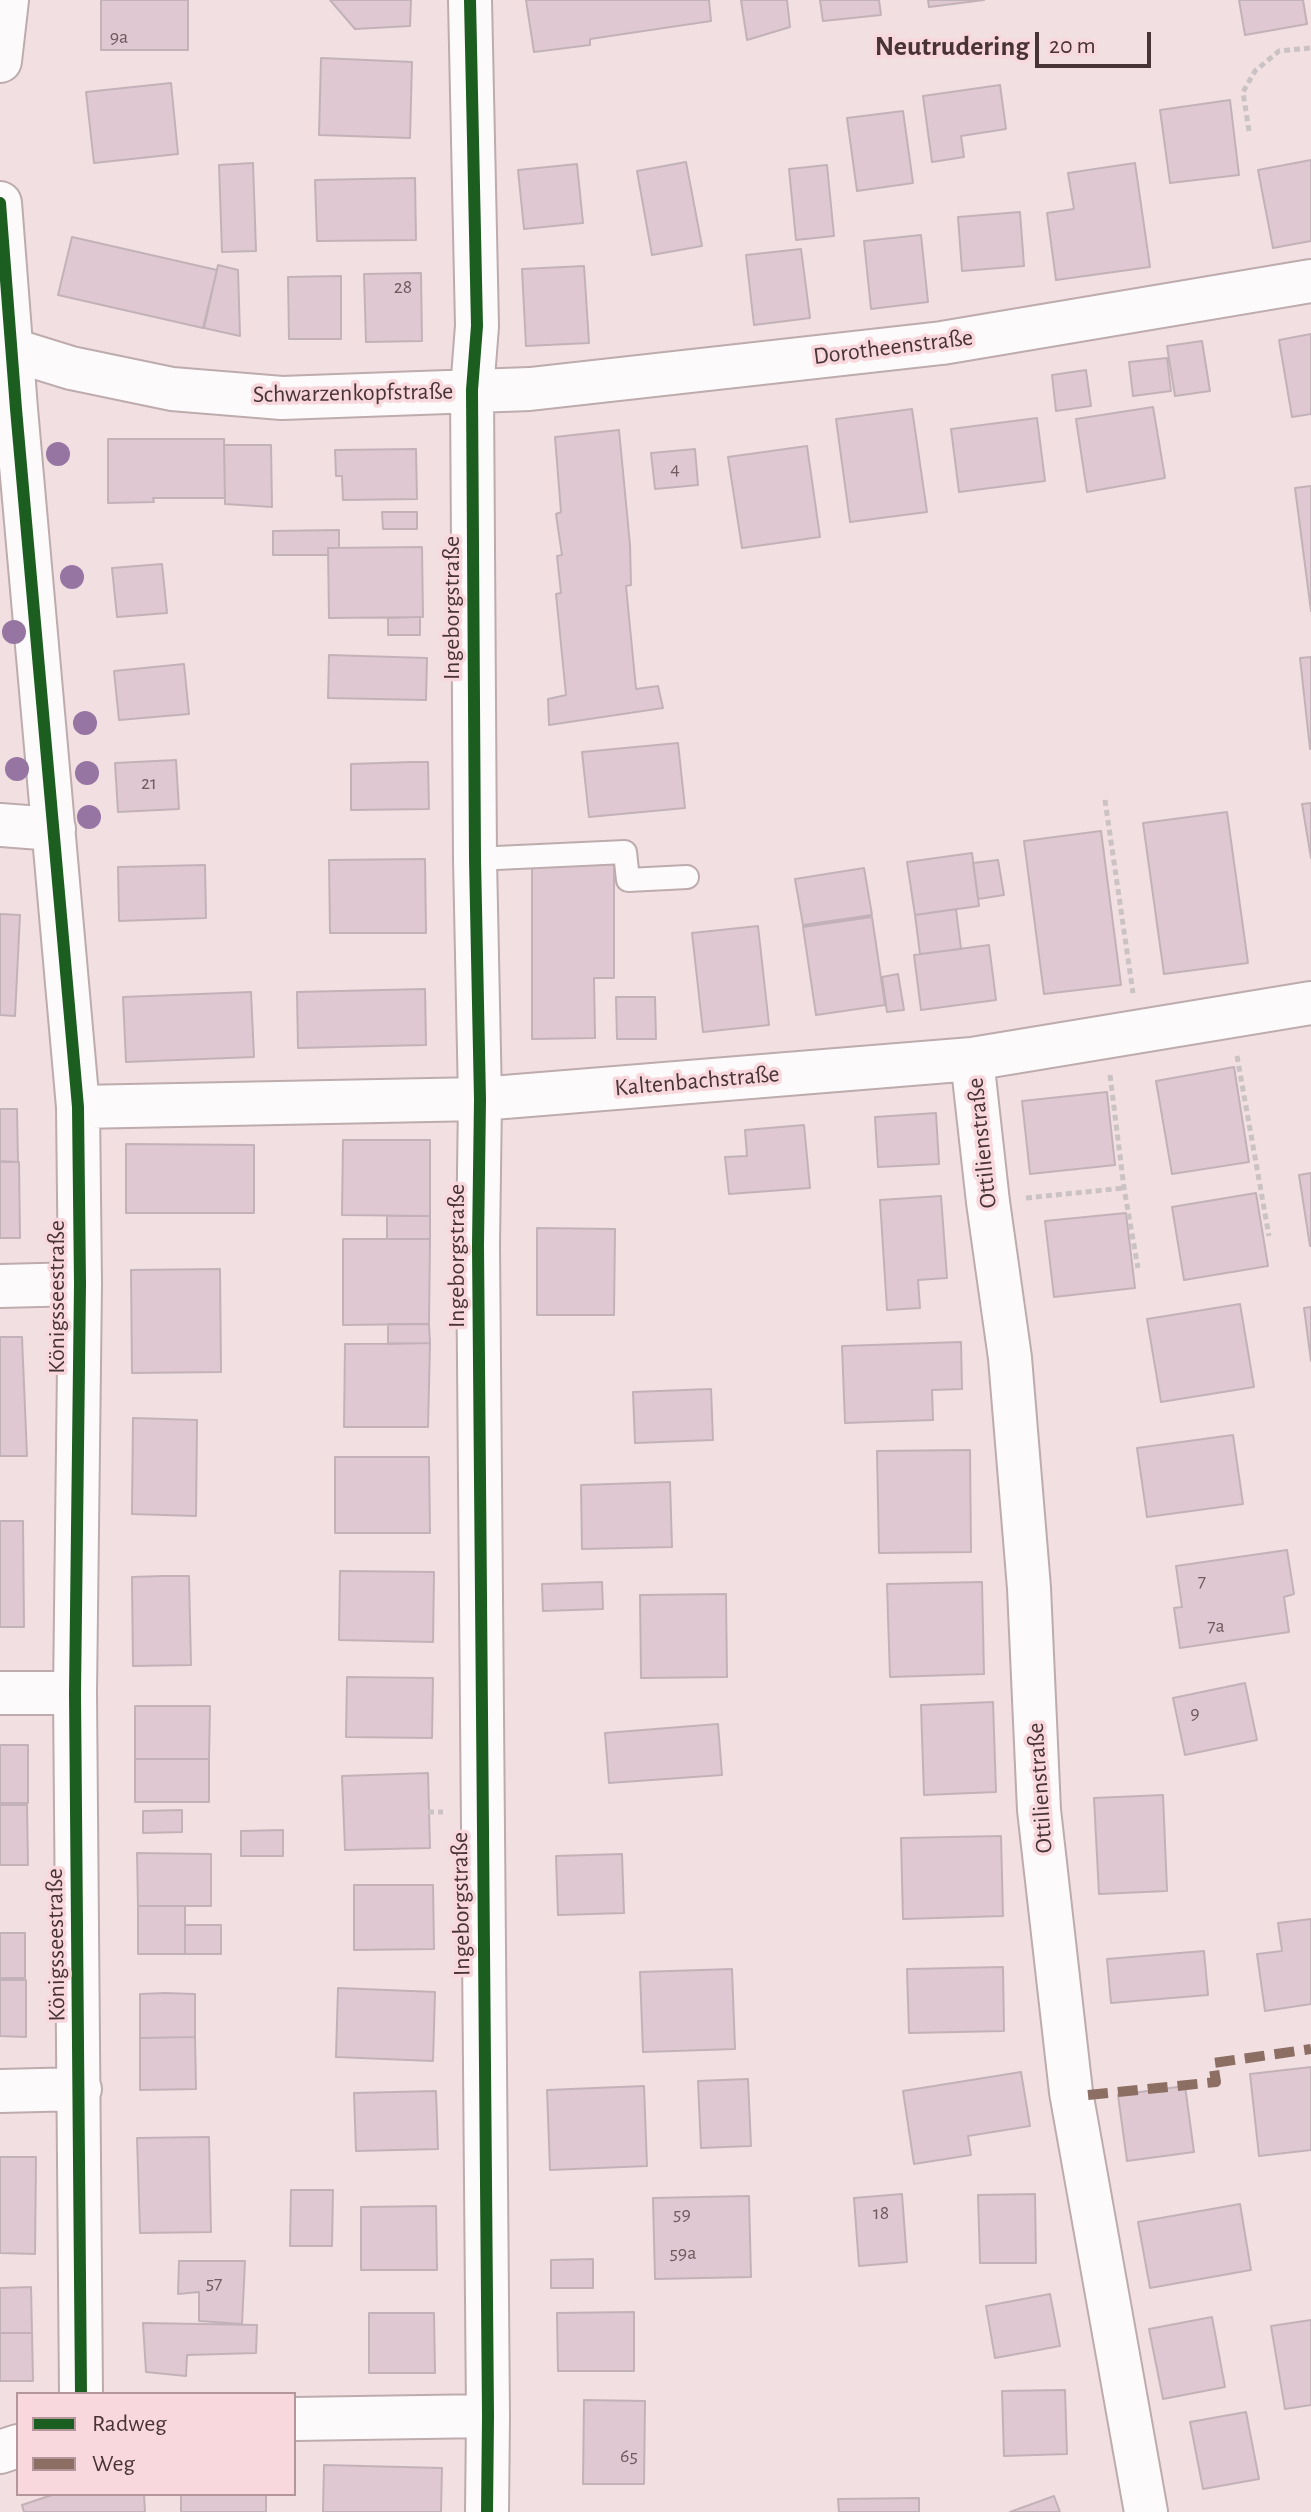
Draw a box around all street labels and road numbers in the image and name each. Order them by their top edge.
street label: Dorotheenstraße [811,323,975,371]
street label: Schwarzenkopfstraße [253,377,453,409]
street label: Ingeborgstraße [438,536,466,680]
street label: Kaltenbachstraße [613,1059,781,1103]
street label: Ottilienstraße [961,1076,1003,1210]
street label: Ingeborgstraße [443,1184,471,1328]
street label: Königsseestraße [43,1220,71,1374]
street label: Ottilienstraße [1021,1722,1059,1854]
street label: Ingeborgstraße [445,1832,477,1976]
street label: Königsseestraße [40,1868,72,2022]

